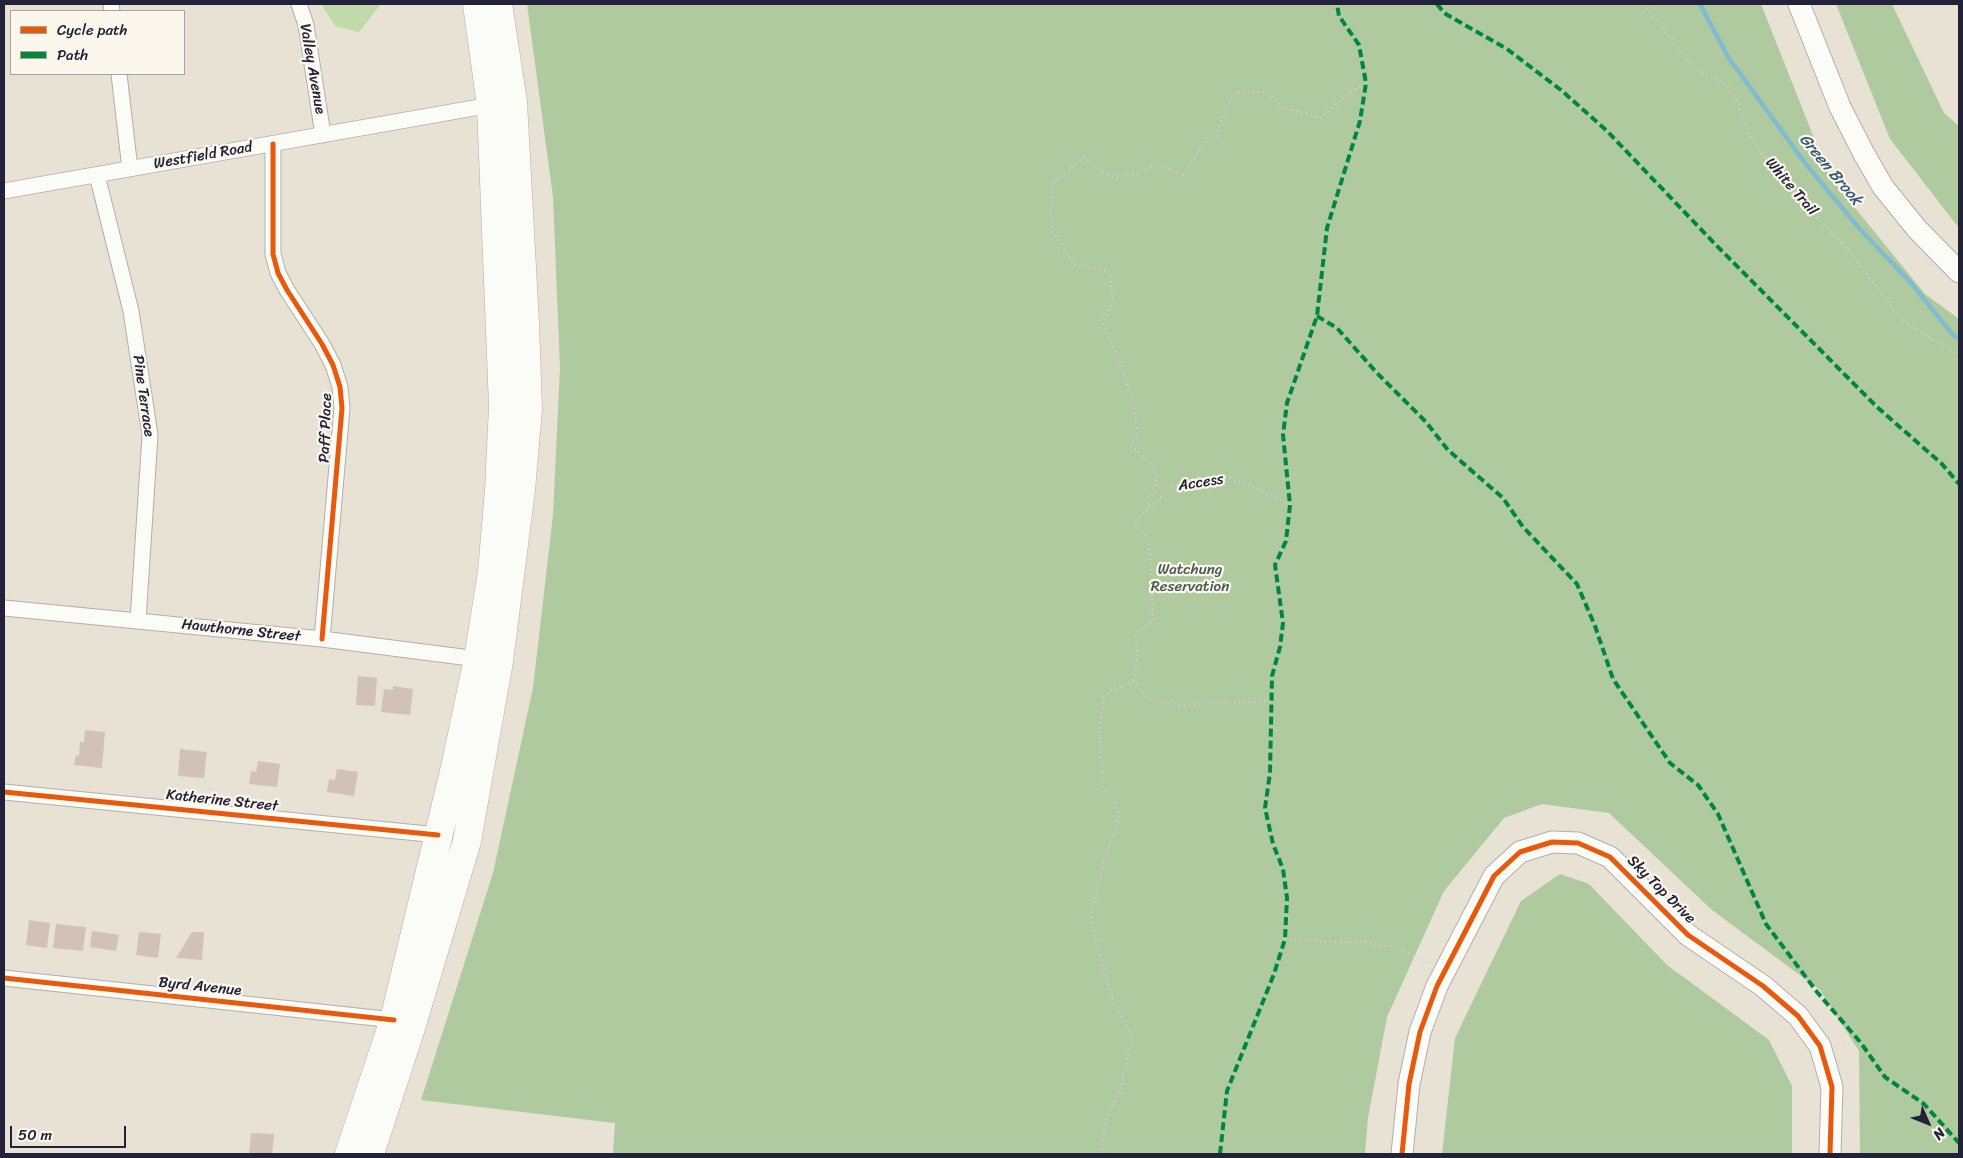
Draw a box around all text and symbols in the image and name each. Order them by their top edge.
legend [10,10,185,75]
text: Cycle path [57,17,127,43]
street label: Valley Avenue [295,23,329,115]
text: Path [57,42,88,68]
water label: Green Brook [1795,130,1865,210]
street label: Westfield Road [152,138,254,174]
street label: White Trail [1761,154,1821,220]
street label: Pine Terrace [128,354,158,438]
street label: Paff Place [316,393,336,463]
street label: Access [1177,471,1225,495]
park label: Watchung Reservation [1151,561,1229,596]
street label: Hawthorne Street [181,616,301,646]
street label: Katherine Street [165,786,279,816]
street label: Sky Top Drive [1623,852,1699,928]
street label: Byrd Avenue [158,974,242,1000]
north arrow [1903,1098,1953,1148]
scale bar [12,1116,129,1148]
text: 50 m [18,1122,52,1148]
text: N [1927,1122,1952,1146]

